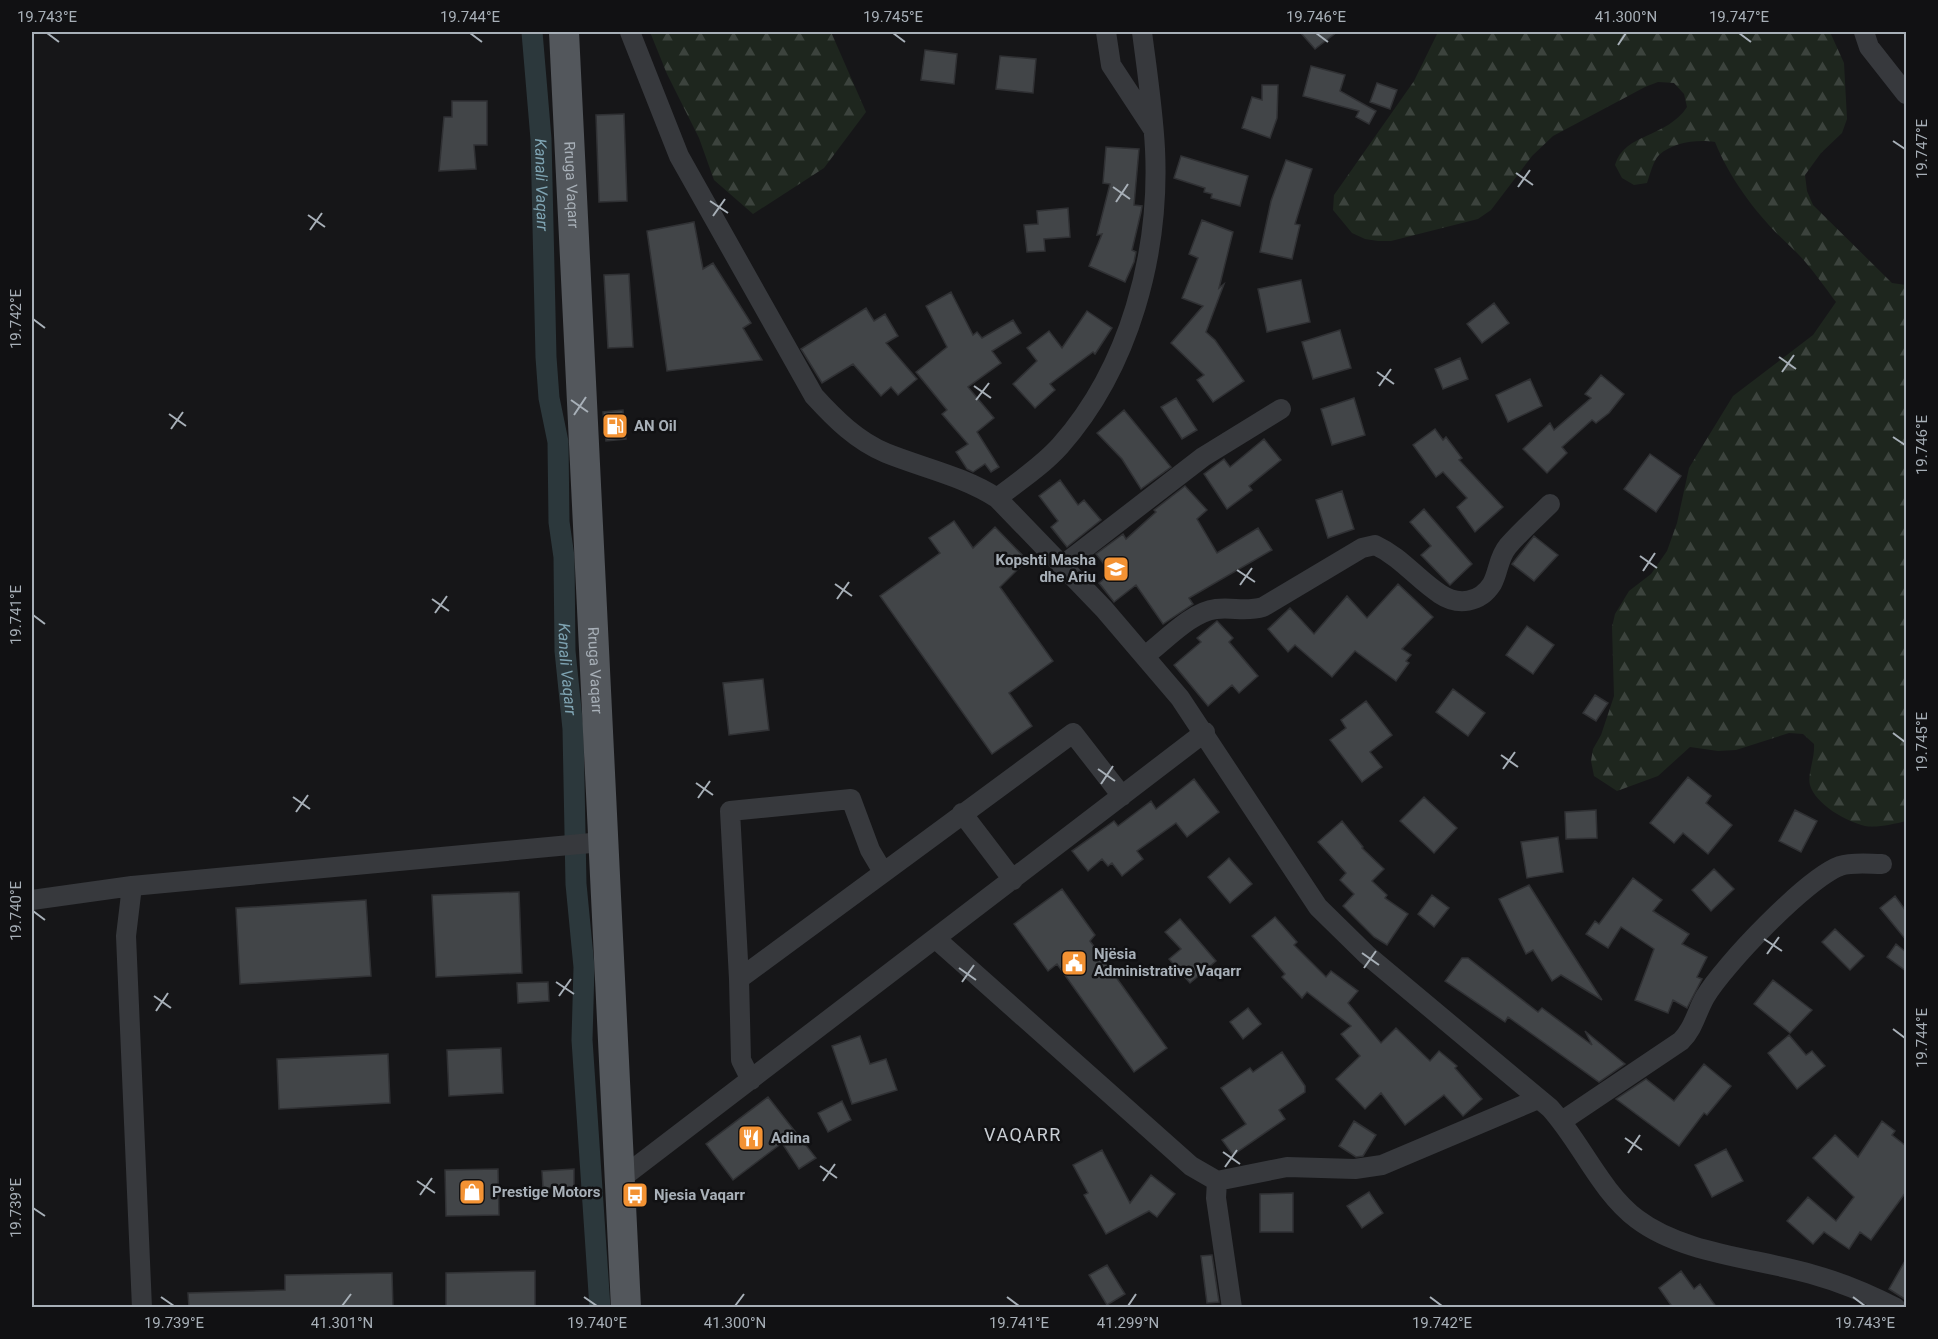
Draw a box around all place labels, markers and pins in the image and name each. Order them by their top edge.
fuel station icon: AN Oil [600,411,630,441]
place label: AN Oil [634,417,677,435]
place label: Kopshti Masha dhe Ariu [996,551,1096,586]
school or university icon: Kopshti Masha dhe Ariu [1101,554,1131,584]
place label: Njësia Administrative Vaqarr [1094,945,1242,980]
public building icon: Njësia Administrative Vaqarr [1059,948,1089,978]
restaurant icon: Adina [736,1123,766,1153]
place label: Adina [771,1129,810,1147]
shop icon: Prestige Motors [457,1177,487,1207]
bus stop icon: Njesia Vaqarr [620,1180,650,1210]
place label: Prestige Motors [492,1183,601,1201]
place label: Njesia Vaqarr [654,1186,745,1204]

